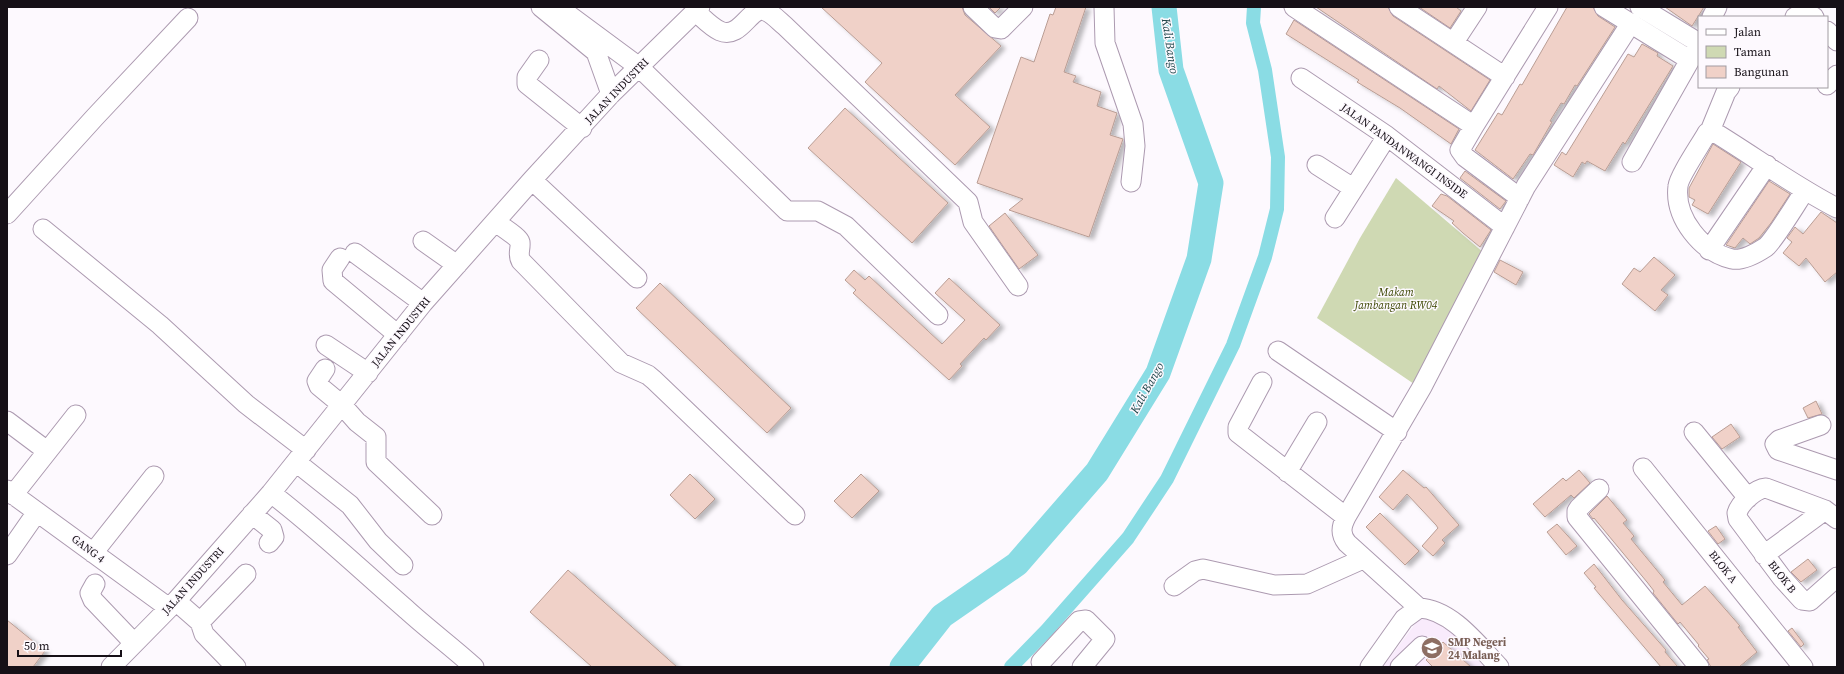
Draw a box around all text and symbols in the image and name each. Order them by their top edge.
water label: Kali Bango [1158,16,1182,75]
legend [1698,16,1828,88]
text: Jalan [1733,24,1761,40]
text: Taman [1734,44,1771,60]
street label: JALAN INDUSTRI [581,55,652,128]
text: Bangunan [1734,64,1789,80]
street label: JALAN PANDANWANGI INSIDE [1337,99,1471,202]
park label: Makam Jambangan RW04 [1353,285,1438,313]
street label: JALAN INDUSTRI [367,294,434,371]
water label: Kali Bango [1126,360,1168,417]
street label: GANG 4 [68,532,108,567]
street label: JALAN INDUSTRI [158,544,227,619]
street label: BLOK A [1705,548,1741,587]
street label: BLOK B [1765,558,1799,596]
scale bar [18,632,121,658]
school or university icon: SMP Negeri 24 Malang [1419,635,1445,661]
place label: SMP Negeri 24 Malang [1448,635,1507,663]
text: 50 m [24,638,50,654]

